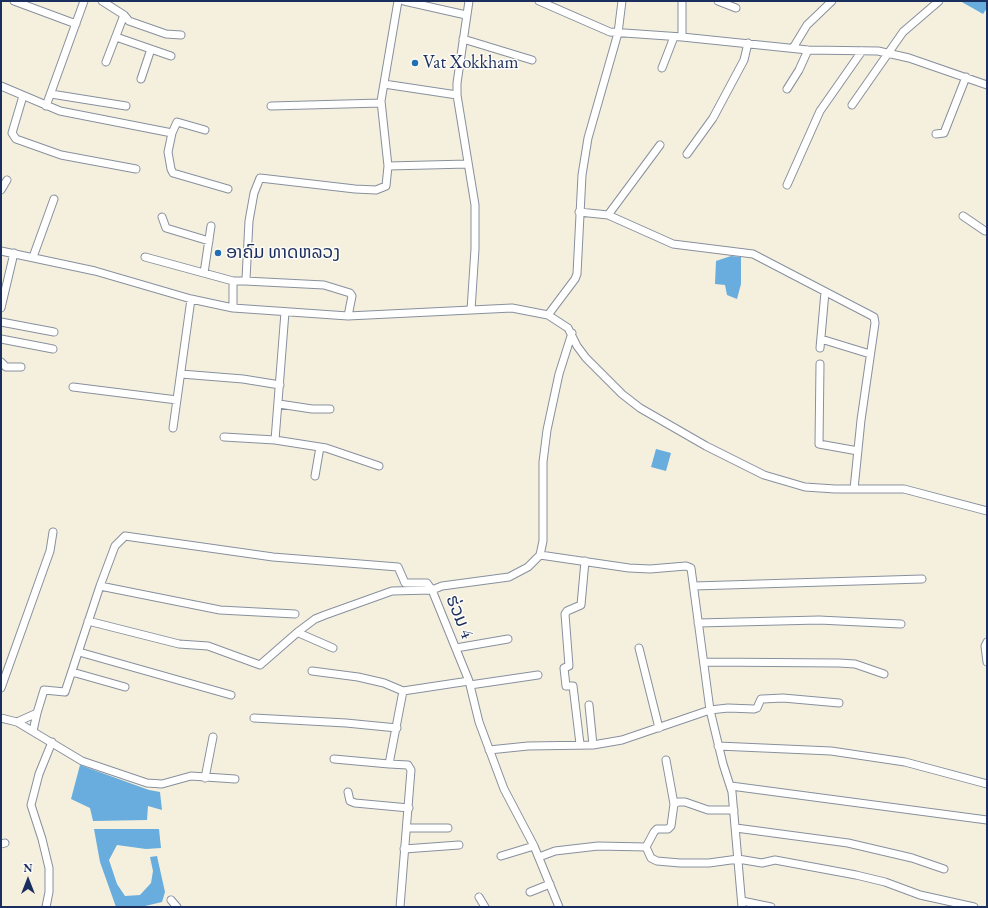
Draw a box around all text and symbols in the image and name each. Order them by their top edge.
place label: Vat Xokkham [423,52,518,74]
marker: Vat Xokkham [410,58,420,68]
place label: ອາຄົມ ທາດຫລວງ [226,242,340,264]
marker: ອາຄົມ ທາດຫລວງ [213,248,223,258]
street label: ຮ່ວມ 4 [441,592,477,642]
north arrow [8,860,48,900]
text: N [24,861,32,875]

